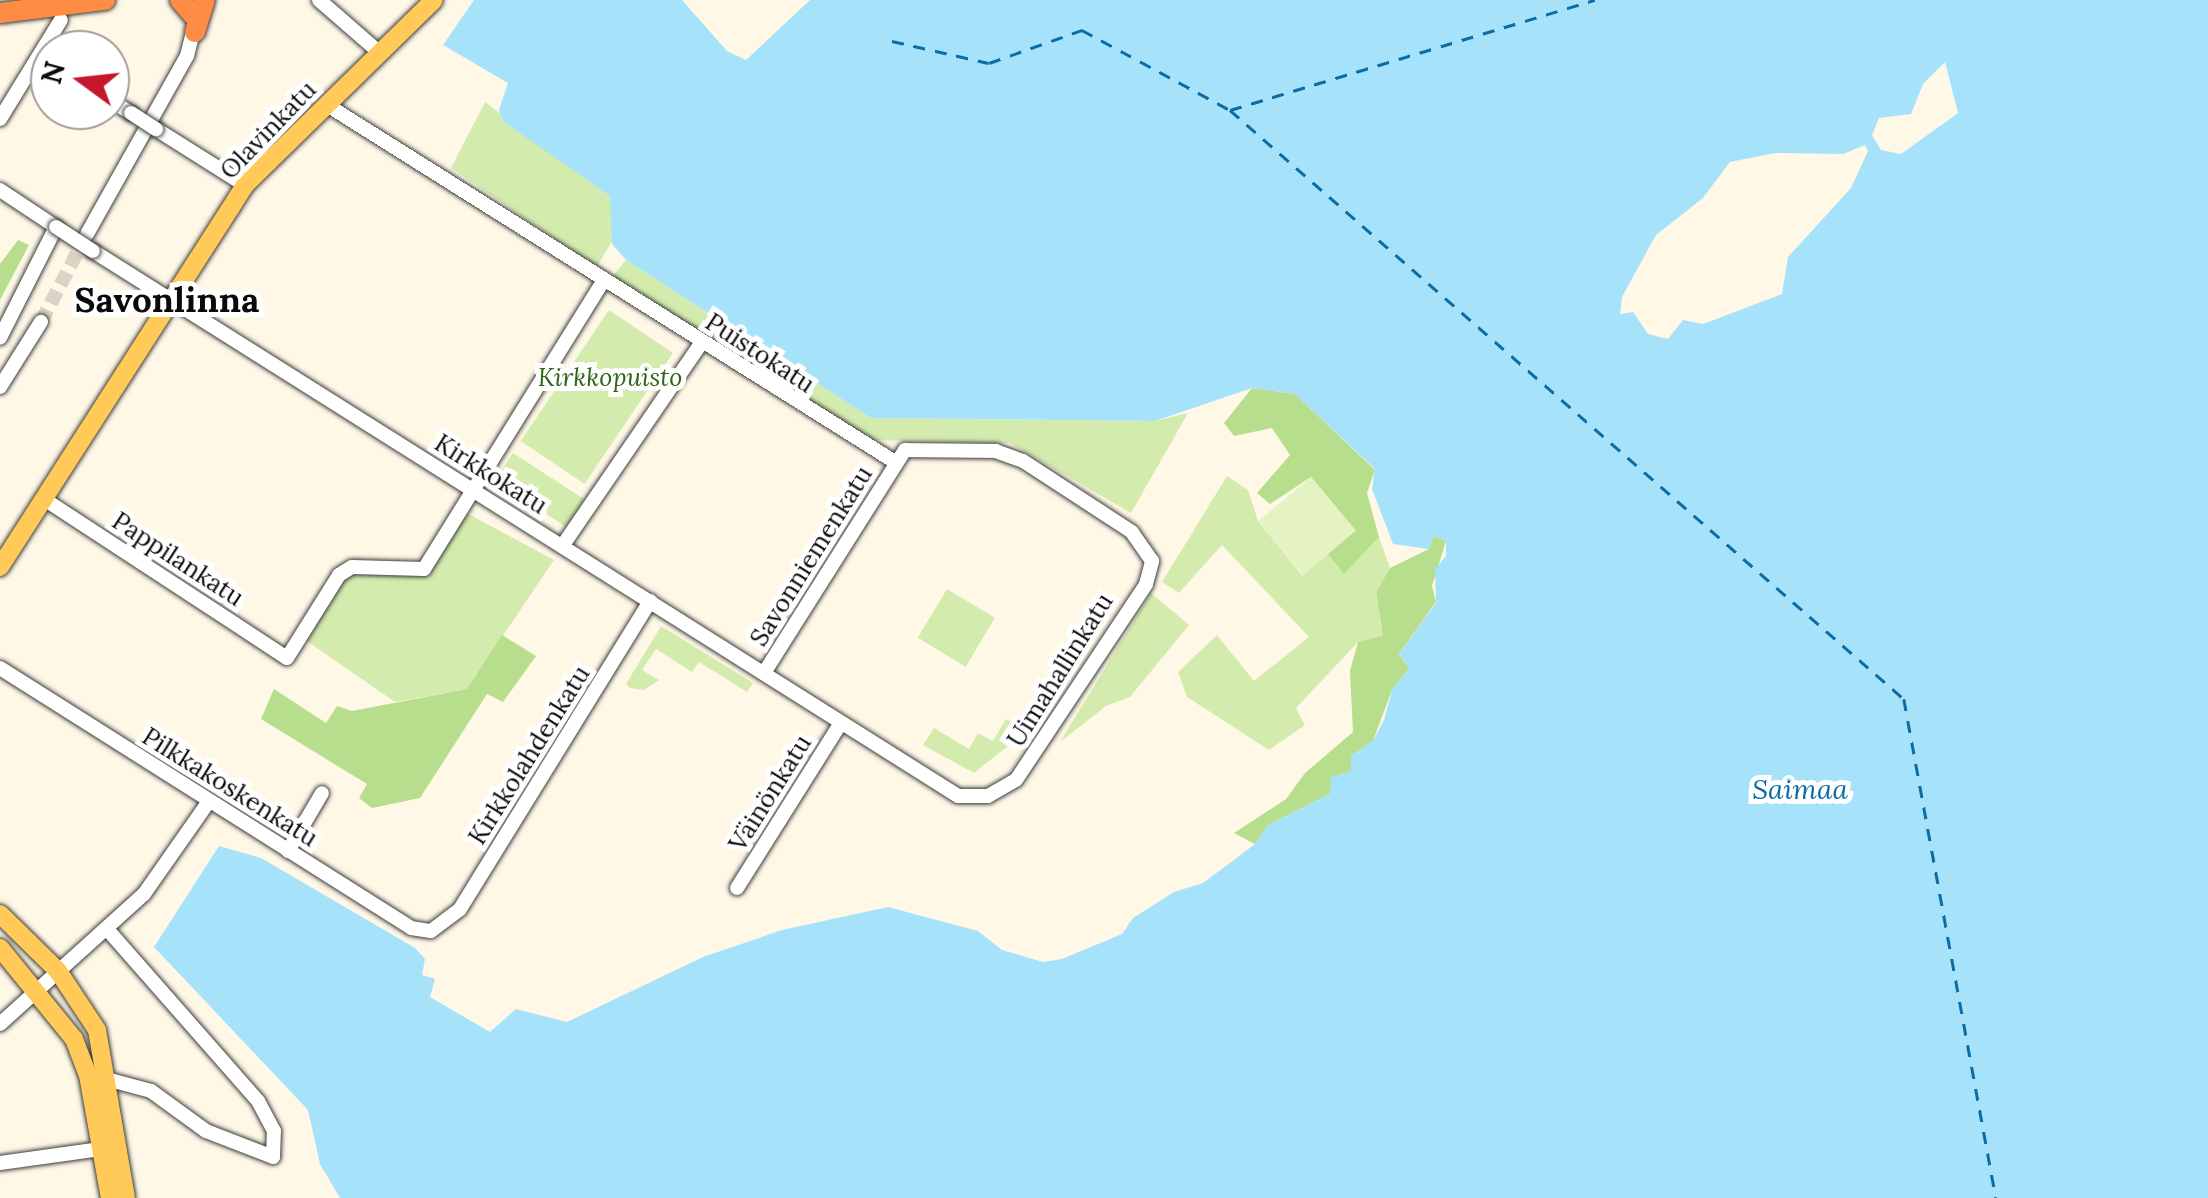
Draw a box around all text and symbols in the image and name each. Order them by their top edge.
north arrow [30,30,130,130]
text: N [33,58,73,88]
street label: Olavinkatu [214,75,322,185]
district label: Savonlinna [75,279,259,321]
street label: Puistokatu [700,307,820,399]
park label: Kirkkopuisto [538,362,682,392]
street label: Kirkkokatu [429,428,553,520]
street label: Savonniemenkatu [744,460,878,652]
street label: Pappilankatu [107,505,249,613]
street label: Uimahallinkatu [1001,588,1119,752]
street label: Kirkkolahdenkatu [462,660,596,850]
street label: Pilkkakoskenkatu [137,721,323,853]
street label: Väinönkatu [722,729,818,857]
water label: Saimaa [1752,772,1848,806]

